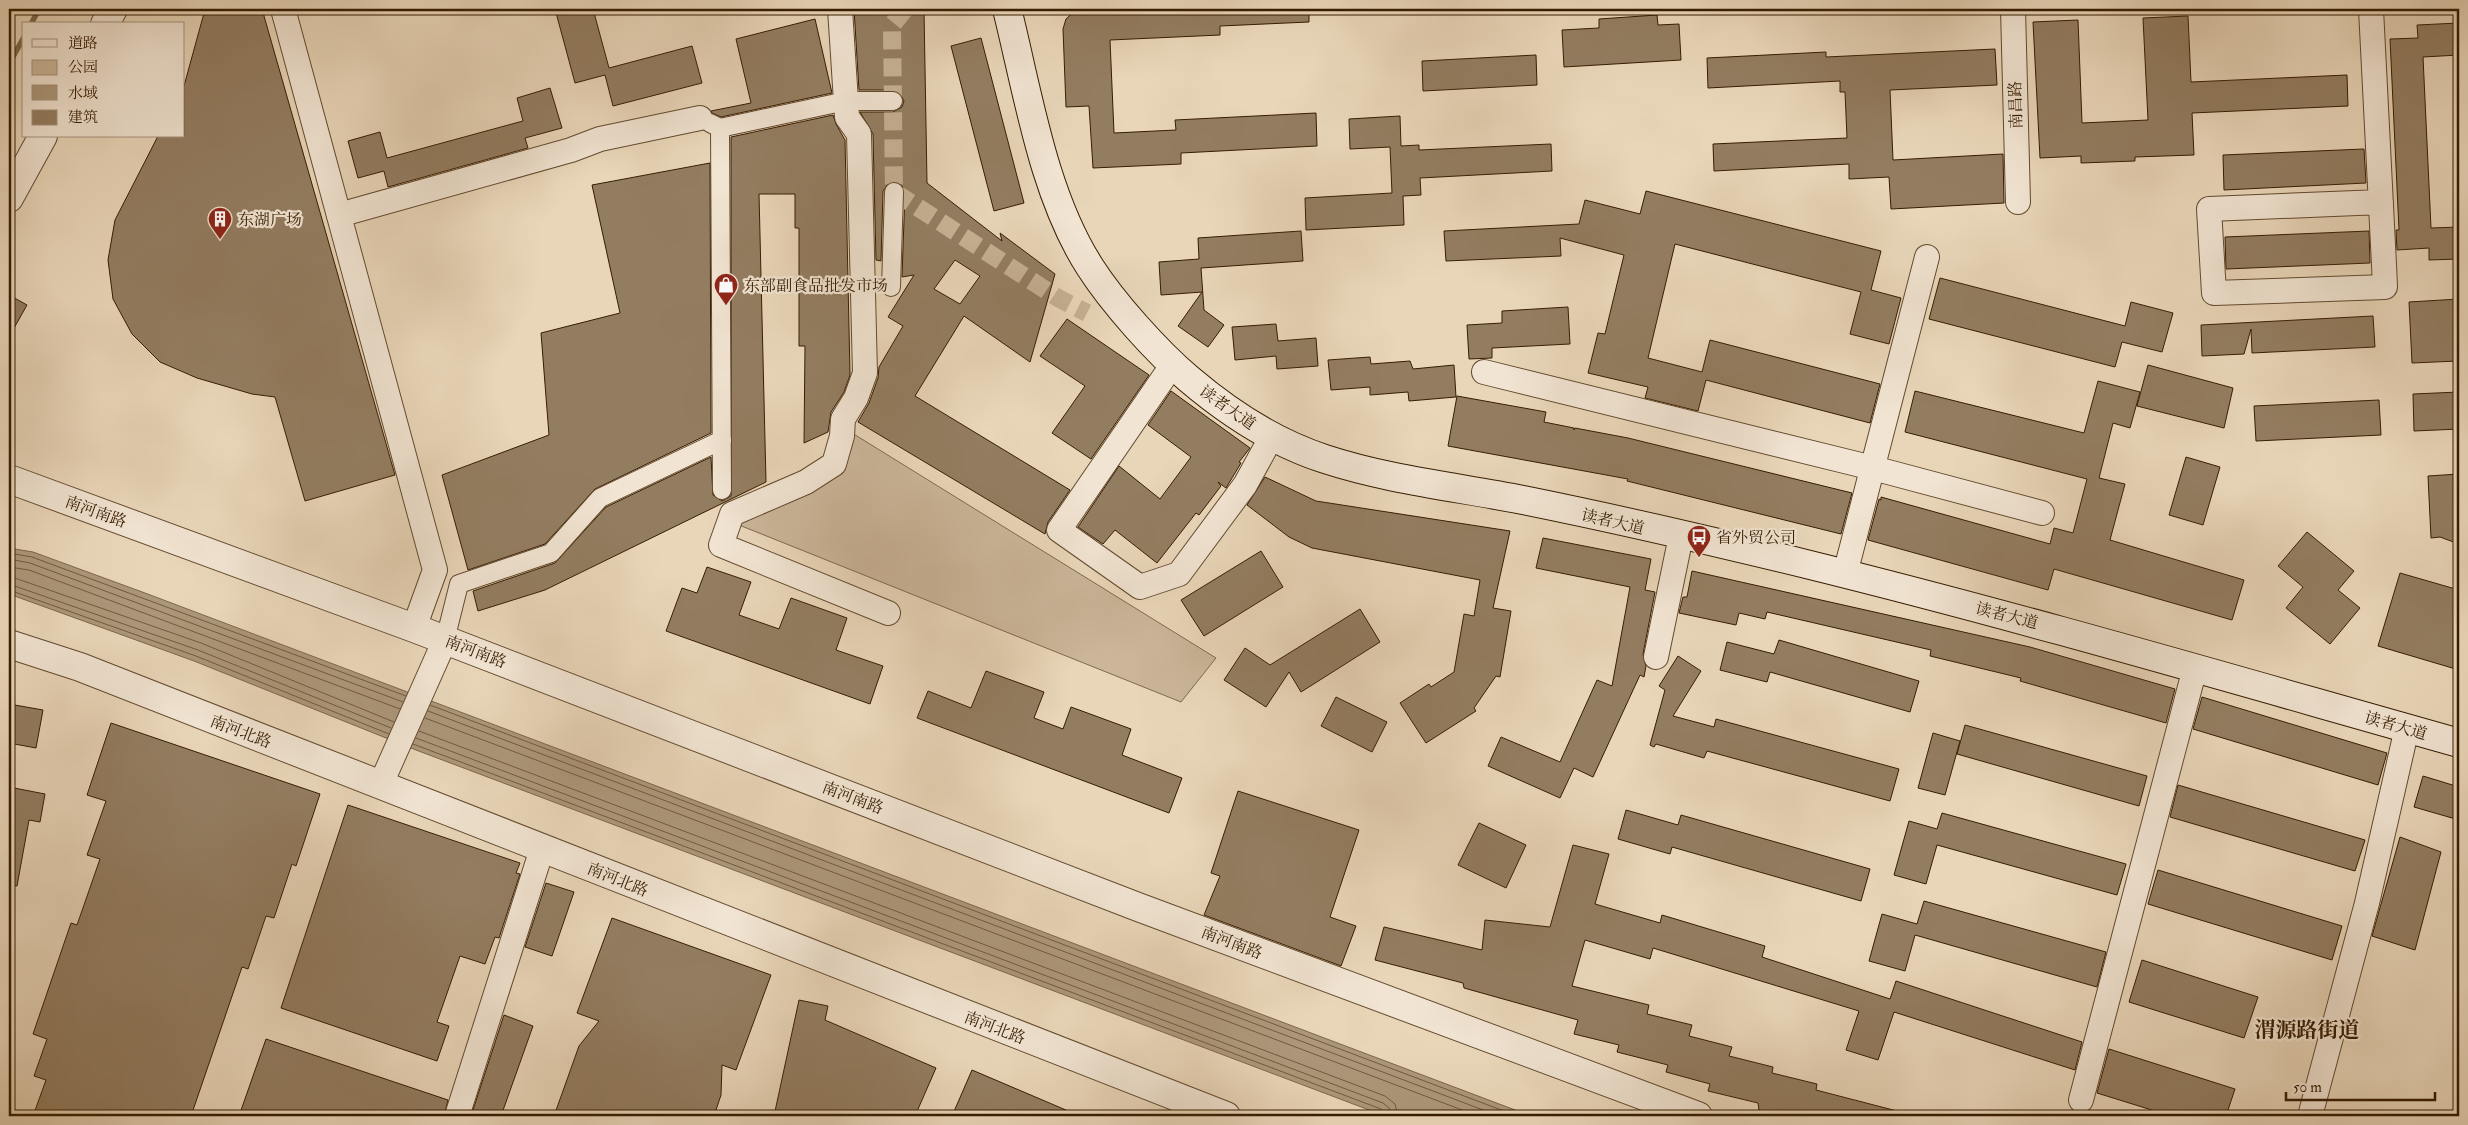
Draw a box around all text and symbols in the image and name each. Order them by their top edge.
legend [22,22,185,138]
text: 道路 [68,34,98,53]
text: 公园 [68,58,98,77]
street label: 南昌路 [2005,81,2027,129]
text: 水域 [68,84,98,103]
text: 建筑 [68,108,98,127]
building icon: 东湖广场 [207,206,233,240]
place label: 东湖广场 [238,210,302,230]
shop icon: 东部副食品批发市场 [713,272,739,306]
place label: 东部副食品批发市场 [744,276,888,296]
street label: 读者大道 [1195,381,1259,434]
street label: 南河南路 [62,492,129,532]
street label: 读者大道 [1579,505,1646,539]
bus stop icon: 省外贸公司 [1686,524,1712,558]
place label: 省外贸公司 [1716,528,1796,548]
street label: 读者大道 [1973,599,2040,633]
street label: 南河南路 [442,631,509,673]
street label: 读者大道 [2362,708,2429,744]
street label: 南河北路 [207,711,274,753]
street label: 南河南路 [819,777,886,819]
street label: 南河北路 [584,859,651,901]
street label: 南河南路 [1198,922,1265,964]
street label: 南河北路 [961,1007,1028,1049]
district label: 渭源路街道 [2255,1017,2360,1044]
scale bar [2286,1070,2434,1102]
text: 50 m [2293,1078,2322,1097]

